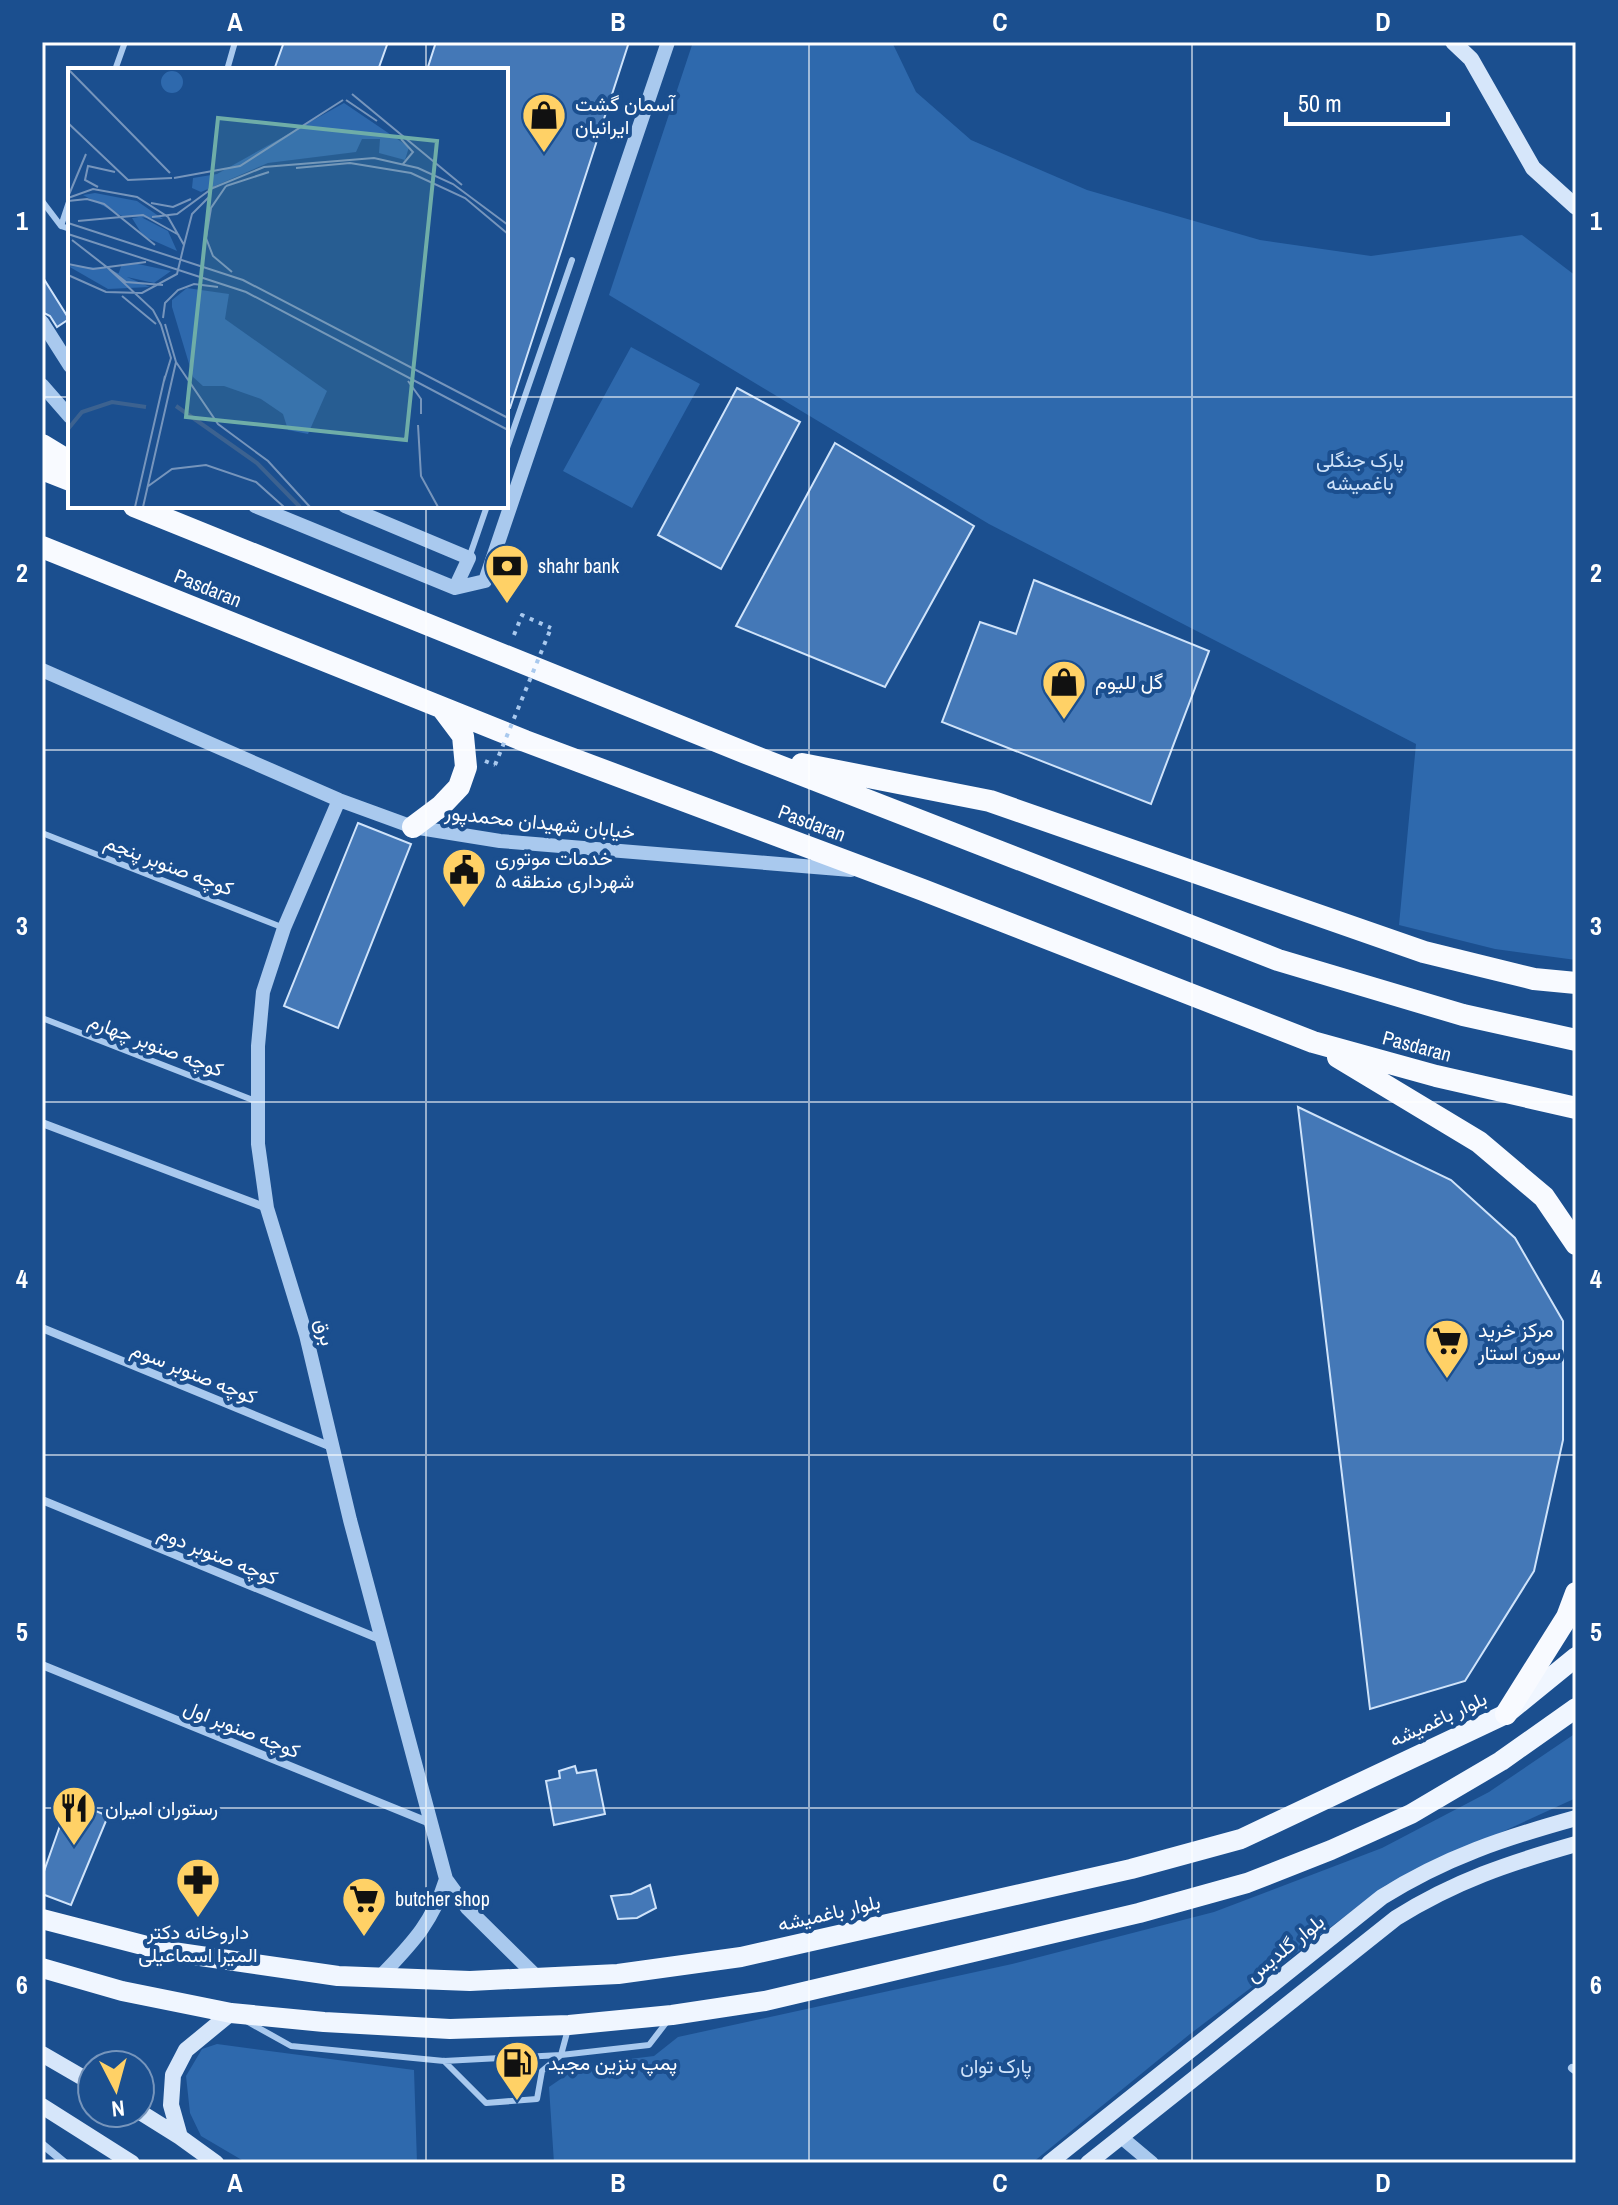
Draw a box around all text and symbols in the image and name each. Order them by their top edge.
text: A [227,4,243,39]
text: B [610,4,626,39]
text: C [992,4,1008,39]
text: D [1375,4,1391,39]
inset map [68,68,508,508]
scale bar [1286,76,1448,126]
text: 50 m [1298,87,1342,119]
place label: آسمان گشت ایرانیان [575,90,676,140]
shop icon: آسمان گشت ایرانیان [520,91,568,154]
text: 1 [16,203,28,238]
text: 1 [1590,203,1602,238]
park label: پارک جنگلی باغمیشه [1316,446,1404,496]
bank icon: shahr bank [483,542,531,605]
place label: shahr bank [538,552,620,579]
text: 2 [16,555,28,590]
text: 2 [1590,555,1602,590]
street label: Pasdaran [171,562,246,613]
shop icon: گل للیوم [1040,658,1088,721]
place label: گل للیوم [1095,668,1163,695]
street label: Pasdaran [775,797,850,848]
street label: خیابان شهیدان محمدپور [443,798,636,846]
street label: کوچه صنوبر پنجم [101,828,238,902]
place label: خدمات موتوری شهرداری منطقه ۵ [495,844,634,894]
public building icon: خدمات موتوری شهرداری منطقه ۵ [440,846,488,909]
text: 3 [16,908,28,943]
text: 3 [1590,908,1602,943]
street label: کوچه صنوبر چهارم [85,1006,228,1084]
street label: Pasdaran [1380,1023,1455,1068]
text: 4 [16,1261,28,1296]
text: 4 [1590,1261,1602,1296]
street label: برق [309,1315,342,1349]
place label: مرکز خرید سون استار [1477,1316,1561,1366]
supermarket icon: مرکز خرید سون استار [1423,1317,1471,1380]
street label: کوچه صنوبر سوم [127,1335,261,1411]
street label: کوچه صنوبر دوم [154,1518,282,1592]
text: 5 [16,1614,28,1649]
text: 5 [1590,1614,1602,1649]
street label: بلوار باغمیشه [1385,1684,1491,1753]
street label: کوچه صنوبر اول [180,1693,304,1765]
restaurant icon: رستوران امیران [50,1784,98,1847]
place label: رستوران امیران [105,1794,218,1821]
pharmacy icon: داروخانه دکتر المیرا اسماعیلی [174,1856,222,1919]
supermarket icon: butcher shop [340,1875,388,1938]
place label: butcher shop [395,1885,490,1912]
street label: بلوار باغمیشه [775,1888,883,1937]
street label: بلوار گلدیس [1240,1908,1330,1988]
place label: داروخانه دکتر المیرا اسماعیلی [138,1918,258,1968]
text: 6 [16,1967,28,2002]
text: 6 [1590,1967,1602,2002]
fuel station icon: پمپ بنزین مجید [493,2039,541,2102]
north arrow [76,2049,156,2129]
place label: پمپ بنزین مجید [548,2049,677,2077]
park label: پارک توان [960,2052,1032,2080]
text: N [110,2093,126,2124]
text: A [227,2165,243,2200]
text: B [610,2165,626,2200]
text: C [992,2165,1008,2200]
text: D [1375,2165,1391,2200]

